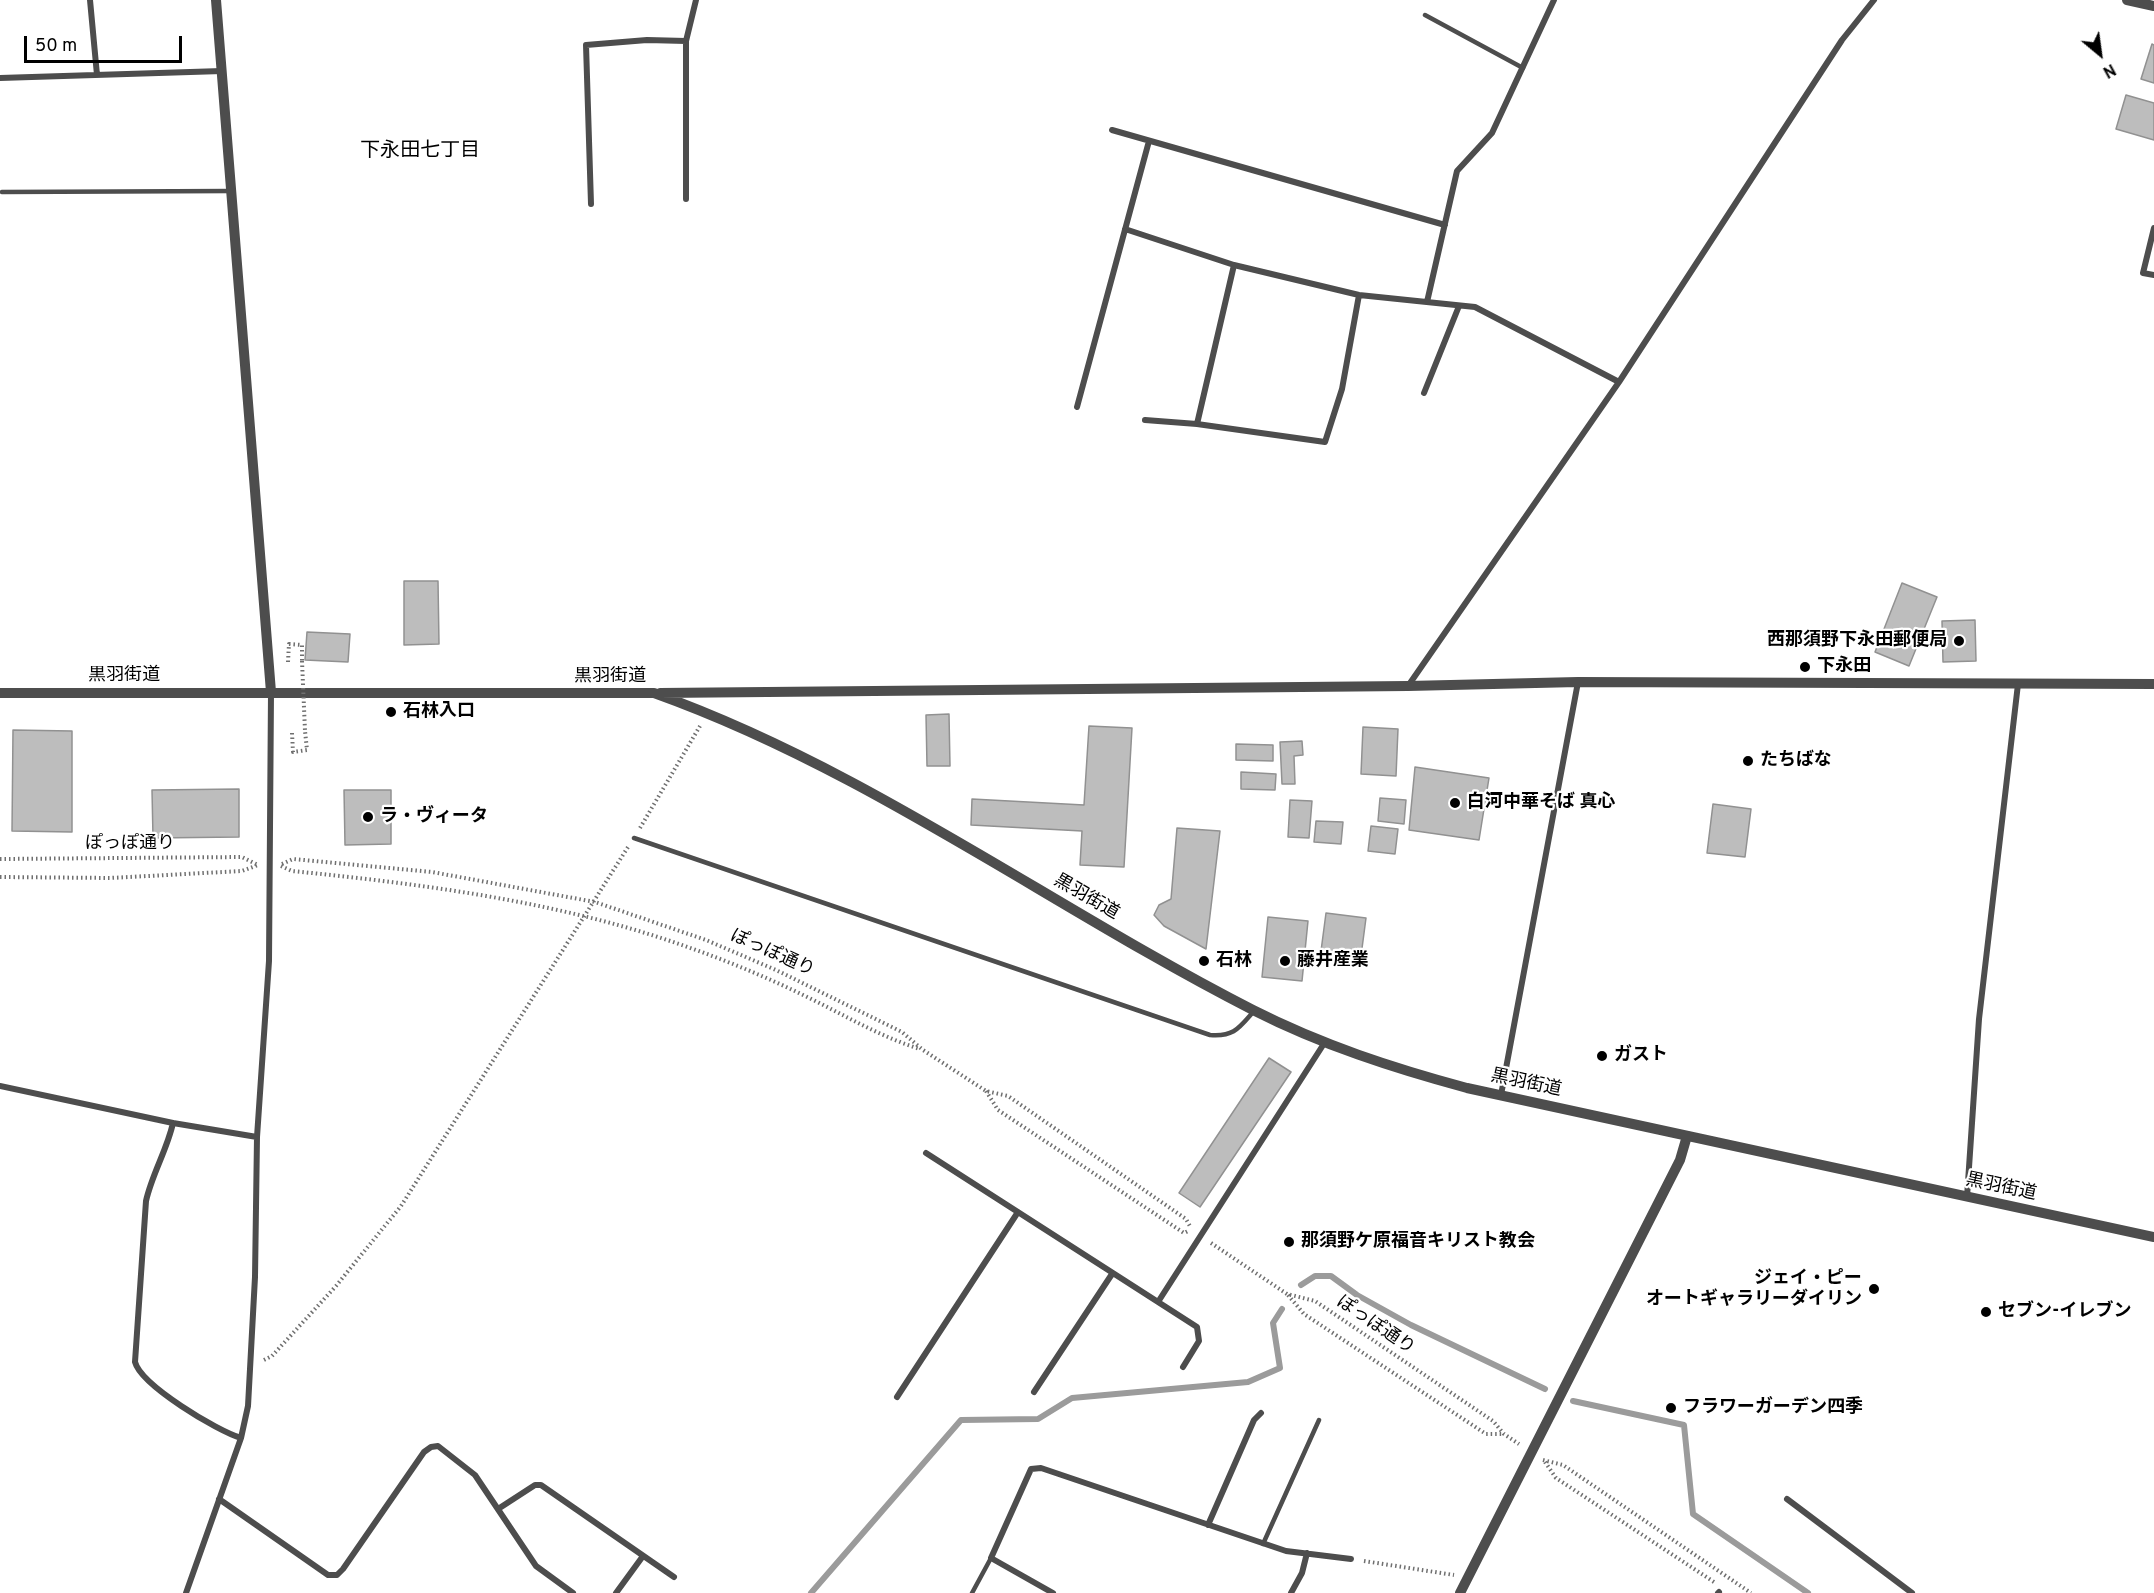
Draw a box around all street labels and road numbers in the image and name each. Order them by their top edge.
street label: 黒羽街道 [88,665,160,687]
street label: 黒羽街道 [574,666,646,688]
street label: ぽっぽ通り [85,833,175,855]
street label: 黒羽街道 [1049,871,1123,925]
street label: ぽっぽ通り [726,926,818,982]
street label: 黒羽街道 [1489,1066,1563,1102]
street label: 黒羽街道 [1964,1170,2038,1206]
street label: ぽっぽ通り [1332,1292,1418,1360]

